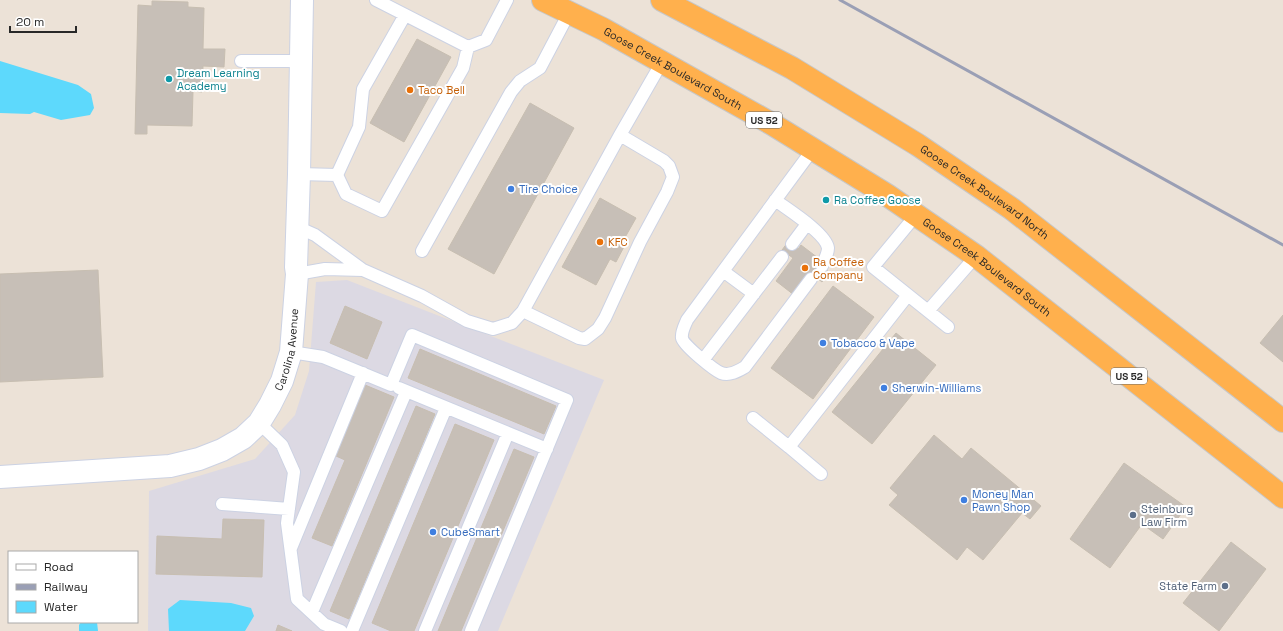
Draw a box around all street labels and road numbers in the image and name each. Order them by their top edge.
street label: Goose Creek Boulevard South [601,24,745,113]
road number: US 52 [746,112,782,128]
street label: Goose Creek Boulevard North [918,142,1052,242]
street label: Goose Creek Boulevard South [920,215,1054,319]
street label: Carolina Avenue [271,308,301,393]
road number: US 52 [1111,368,1147,384]

